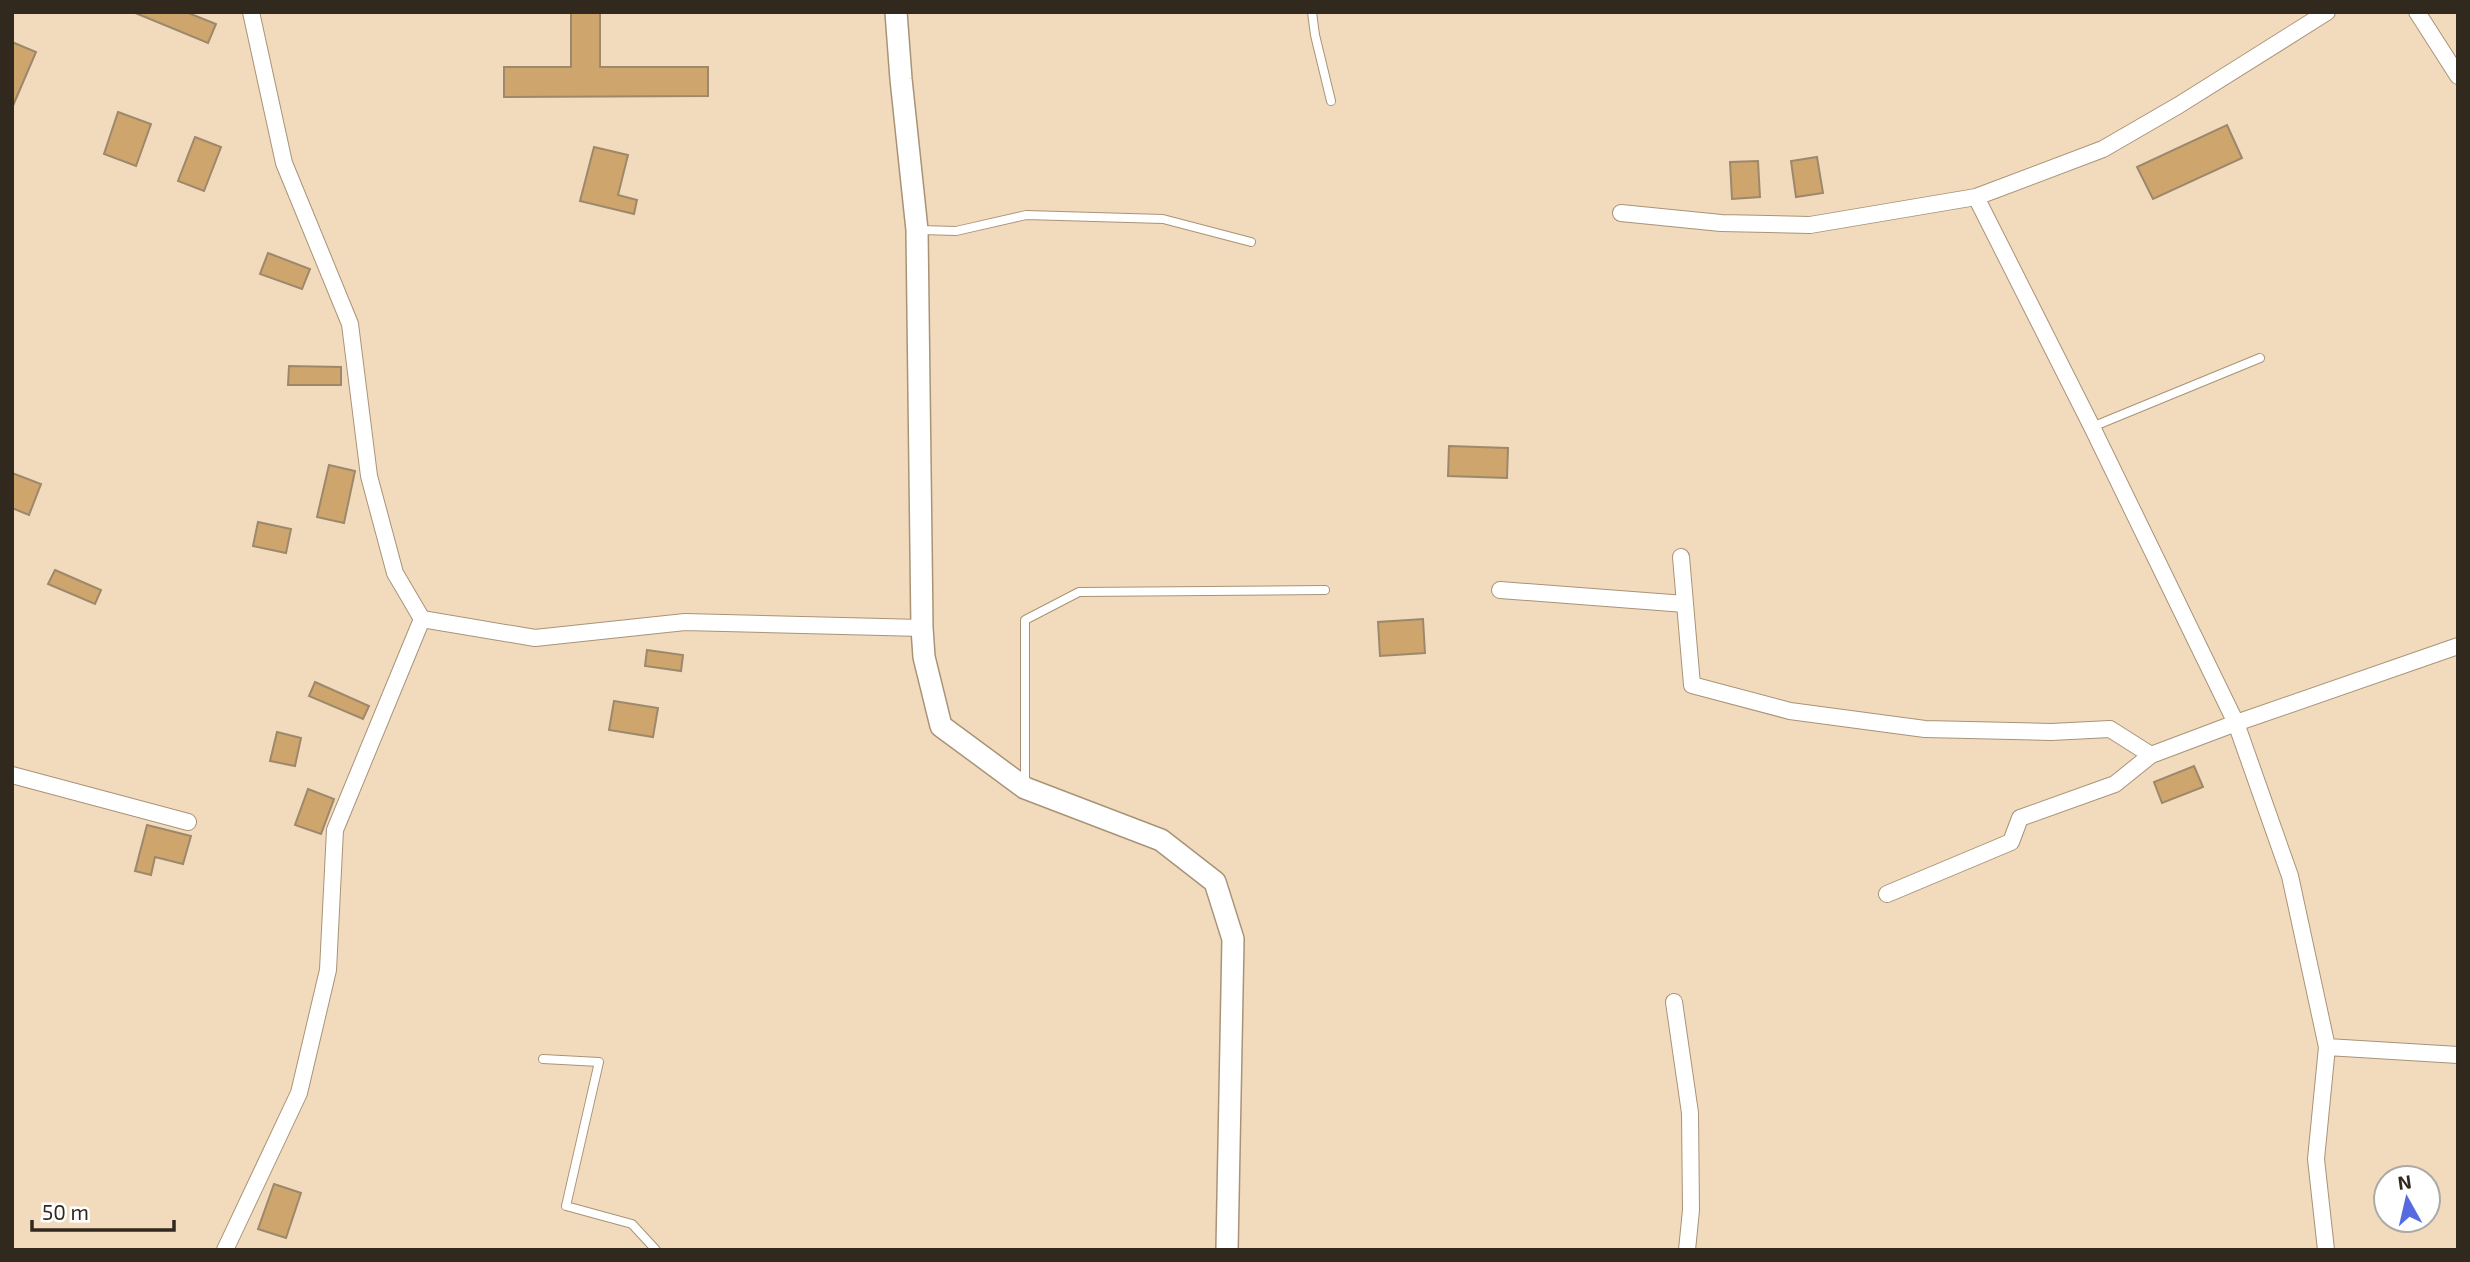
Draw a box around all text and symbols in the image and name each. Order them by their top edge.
north arrow [2372,1164,2442,1234]
text: N [2396,1169,2413,1194]
scale bar [32,1188,173,1232]
text: 50 m [42,1199,89,1224]

